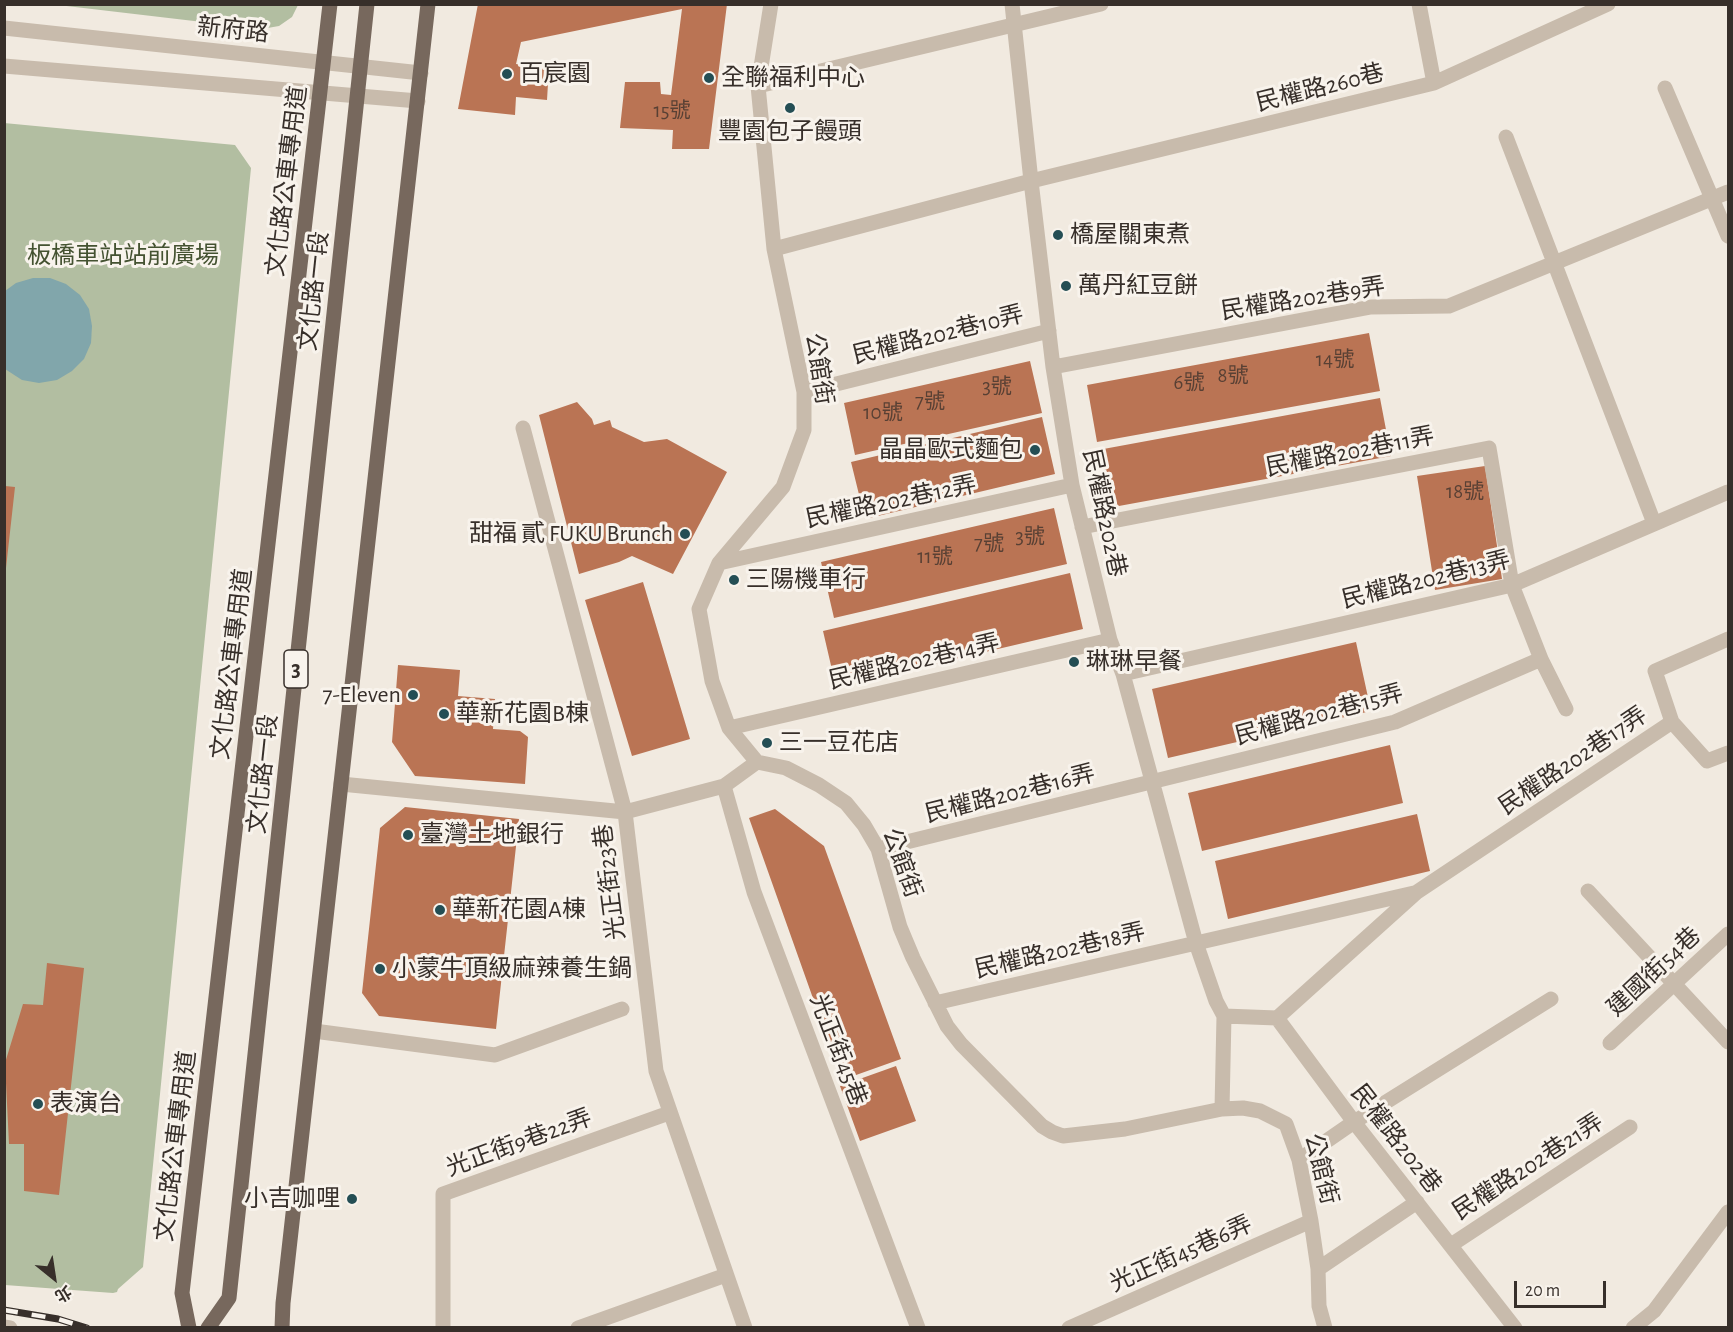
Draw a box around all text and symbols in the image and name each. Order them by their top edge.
street label: 新府路 [196,12,270,48]
street label: 民權路260巷 [1253,58,1387,118]
place label: 百宸園 [519,60,591,88]
place label: 全聯福利中心 [721,64,865,92]
marker: 百宸園 [500,67,514,81]
marker: 全聯福利中心 [702,71,716,85]
street label: 文化路公車專用道 [261,84,313,278]
house number: 15號 [653,98,691,124]
marker: 豐園包子饅頭 [783,101,797,115]
place label: 豐園包子饅頭 [718,118,862,146]
place label: 橋屋關東煮 [1070,221,1190,249]
marker: 橋屋關東煮 [1051,228,1065,242]
street label: 文化路一段 [293,230,335,352]
park label: 板橋車站站前廣場 [27,242,219,270]
place label: 萬丹紅豆餅 [1078,272,1198,300]
street label: 民權路202巷9弄 [1219,272,1387,326]
marker: 萬丹紅豆餅 [1059,279,1073,293]
street label: 民權路202巷10弄 [849,300,1027,370]
street label: 公館街 [799,331,839,407]
house number: 14號 [1316,347,1354,373]
house number: 8號 [1218,363,1248,389]
house number: 6號 [1174,370,1204,396]
house number: 3號 [982,374,1012,400]
house number: 7號 [915,389,945,415]
house number: 10號 [863,400,903,426]
street label: 民權路202巷11弄 [1263,422,1437,482]
place label: 晶晶歐式麵包 [879,436,1023,464]
marker: 晶晶歐式麵包 [1028,443,1042,457]
street label: 民權路202巷 [1076,446,1132,580]
street label: 民權路202巷12弄 [803,470,979,534]
house number: 18號 [1446,479,1484,505]
place label: 甜福 貳 FUKU Brunch [469,520,673,548]
house number: 3號 [1015,524,1045,550]
marker: 甜福 貳 FUKU Brunch [678,527,692,541]
house number: 7號 [974,531,1004,557]
house number: 11號 [917,544,953,570]
street label: 民權路202巷13弄 [1339,545,1513,615]
place label: 三陽機車行 [746,566,866,594]
street label: 文化路公車專用道 [206,567,258,761]
marker: 三陽機車行 [727,573,741,587]
street label: 民權路202巷14弄 [826,628,1002,696]
place label: 琳琳早餐 [1086,648,1182,676]
road number: 3 [284,650,308,688]
marker: 琳琳早餐 [1067,655,1081,669]
street label: 民權路202巷15弄 [1232,679,1406,751]
place label: 7-Eleven [323,681,401,709]
marker: 7-Eleven [406,688,420,702]
place label: 華新花園B棟 [456,700,589,728]
street label: 民權路202巷17弄 [1493,701,1653,821]
marker: 華新花園B棟 [437,707,451,721]
street label: 文化路一段 [242,713,284,835]
place label: 三一豆花店 [779,729,899,757]
marker: 三一豆花店 [760,736,774,750]
street label: 民權路202巷16弄 [922,759,1098,829]
place label: 臺灣土地銀行 [420,821,564,849]
street label: 光正街23巷 [589,822,631,942]
street label: 公館街 [876,824,928,902]
marker: 臺灣土地銀行 [401,828,415,842]
place label: 華新花園A棟 [452,896,586,924]
marker: 華新花園A棟 [433,903,447,917]
street label: 民權路202巷18弄 [972,917,1148,985]
street label: 建國街54巷 [1601,921,1707,1023]
place label: 小蒙牛頂級麻辣養生鍋 [392,955,632,983]
marker: 小蒙牛頂級麻辣養生鍋 [373,962,387,976]
street label: 光正街45巷 [803,990,873,1110]
street label: 文化路公車專用道 [150,1049,202,1243]
street label: 民權路202巷 [1344,1079,1448,1199]
place label: 表演台 [50,1090,122,1118]
marker: 表演台 [31,1097,45,1111]
street label: 光正街9巷22弄 [442,1103,596,1183]
street label: 民權路202巷21弄 [1447,1108,1609,1226]
street label: 公館街 [1298,1131,1344,1207]
place label: 小吉咖哩 [244,1185,340,1213]
marker: 小吉咖哩 [345,1192,359,1206]
street label: 光正街45巷6弄 [1105,1210,1257,1298]
north arrow [24,1248,84,1308]
scale bar [1517,1269,1608,1307]
text: 20 m [1525,1282,1560,1300]
text: 北 [52,1283,74,1305]

